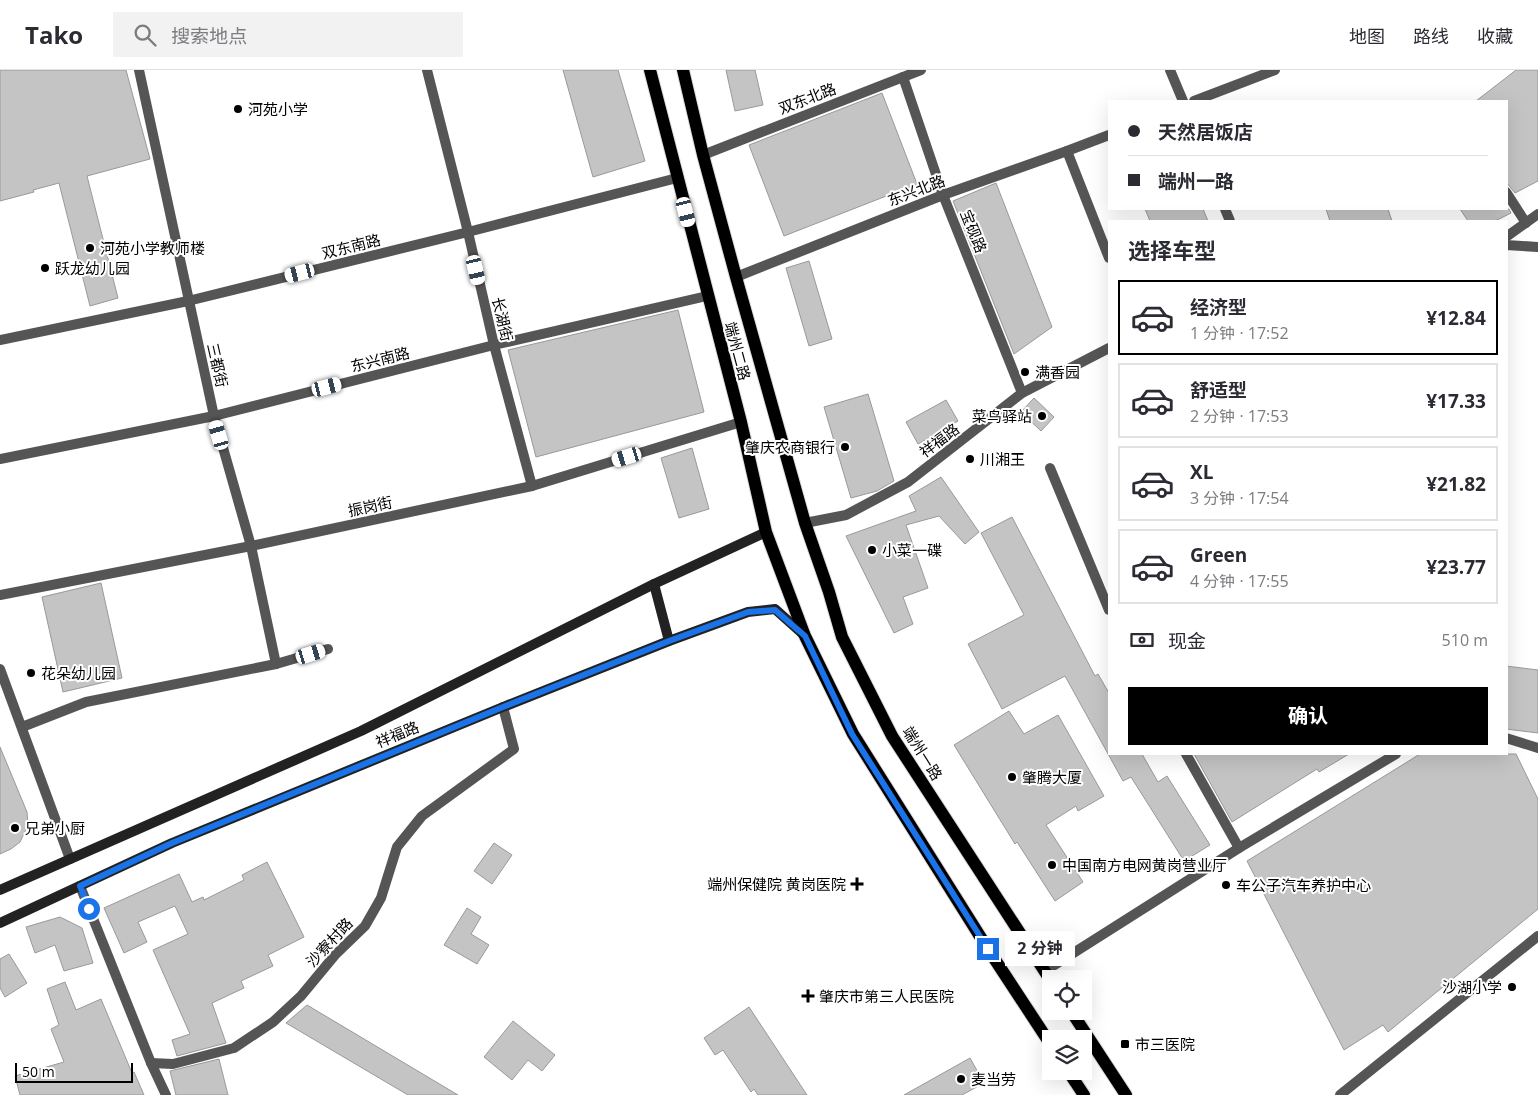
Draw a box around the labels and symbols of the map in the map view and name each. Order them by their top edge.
street label: 双东北路 [775,78,839,118]
place label: 河苑小学 [248,99,308,119]
marker: 河苑小学 [232,103,244,115]
street label: 东兴北路 [884,170,948,210]
car [675,196,696,228]
street label: 宝砚路 [956,206,992,256]
street label: 双东南路 [319,229,383,263]
place label: 河苑小学教师楼 [100,238,205,258]
marker: 河苑小学教师楼 [84,242,96,254]
car [465,254,486,286]
place label: 跃龙幼儿园 [55,258,130,278]
marker: 跃龙幼儿园 [39,262,51,274]
car [283,262,316,284]
street label: 长湖街 [488,295,518,343]
street label: 端州二路 [721,319,755,383]
street label: 三都街 [203,341,233,389]
street label: 东兴南路 [348,342,412,376]
place label: 满香园 [1035,362,1080,382]
marker: 满香园 [1019,366,1031,378]
car [310,376,343,398]
place label: 菜鸟驿站 [972,406,1032,426]
marker: 菜鸟驿站 [1036,410,1048,422]
street label: 祥福路 [915,418,963,462]
car [207,419,230,451]
place label: 肇庆农商银行 [745,437,835,457]
marker: 肇庆农商银行 [839,441,851,453]
car [610,445,643,469]
place label: 川湘王 [980,449,1025,469]
marker: 川湘王 [964,453,976,465]
street label: 振岗街 [346,492,394,520]
place label: 小菜一碟 [882,540,942,560]
marker: 小菜一碟 [866,544,878,556]
car [294,642,327,666]
place label: 花朵幼儿园 [41,663,116,683]
marker: 花朵幼儿园 [25,667,37,679]
street label: 祥福路 [372,716,422,752]
street label: 端州一路 [899,722,947,784]
place label: 肇腾大厦 [1022,767,1082,787]
marker: 肇腾大厦 [1006,771,1018,783]
place label: 兄弟小厨 [25,818,85,838]
marker: 兄弟小厨 [9,822,21,834]
place label: 中国南方电网黄岗营业厅 [1062,855,1227,875]
marker: 中国南方电网黄岗营业厅 [1046,859,1058,871]
place label: 端州保健院 黄岗医院 [707,874,846,894]
place label: 车公子汽车养护中心 [1236,875,1371,895]
marker: 端州保健院 黄岗医院 [850,877,864,891]
marker: 车公子汽车养护中心 [1220,879,1232,891]
route start [78,898,100,920]
street label: 沙寮村路 [301,913,357,971]
callout: 2 分钟 [1006,932,1076,966]
route end [977,938,999,960]
place label: 沙湖小学 [1442,977,1502,997]
marker: 沙湖小学 [1506,981,1518,993]
place label: 肇庆市第三人民医院 [819,986,954,1006]
marker: 肇庆市第三人民医院 [801,989,815,1003]
place label: 市三医院 [1135,1034,1195,1054]
marker: 市三医院 [1119,1038,1131,1050]
scale bar [15,1060,132,1083]
place label: 麦当劳 [971,1069,1016,1089]
marker: 麦当劳 [955,1073,967,1085]

